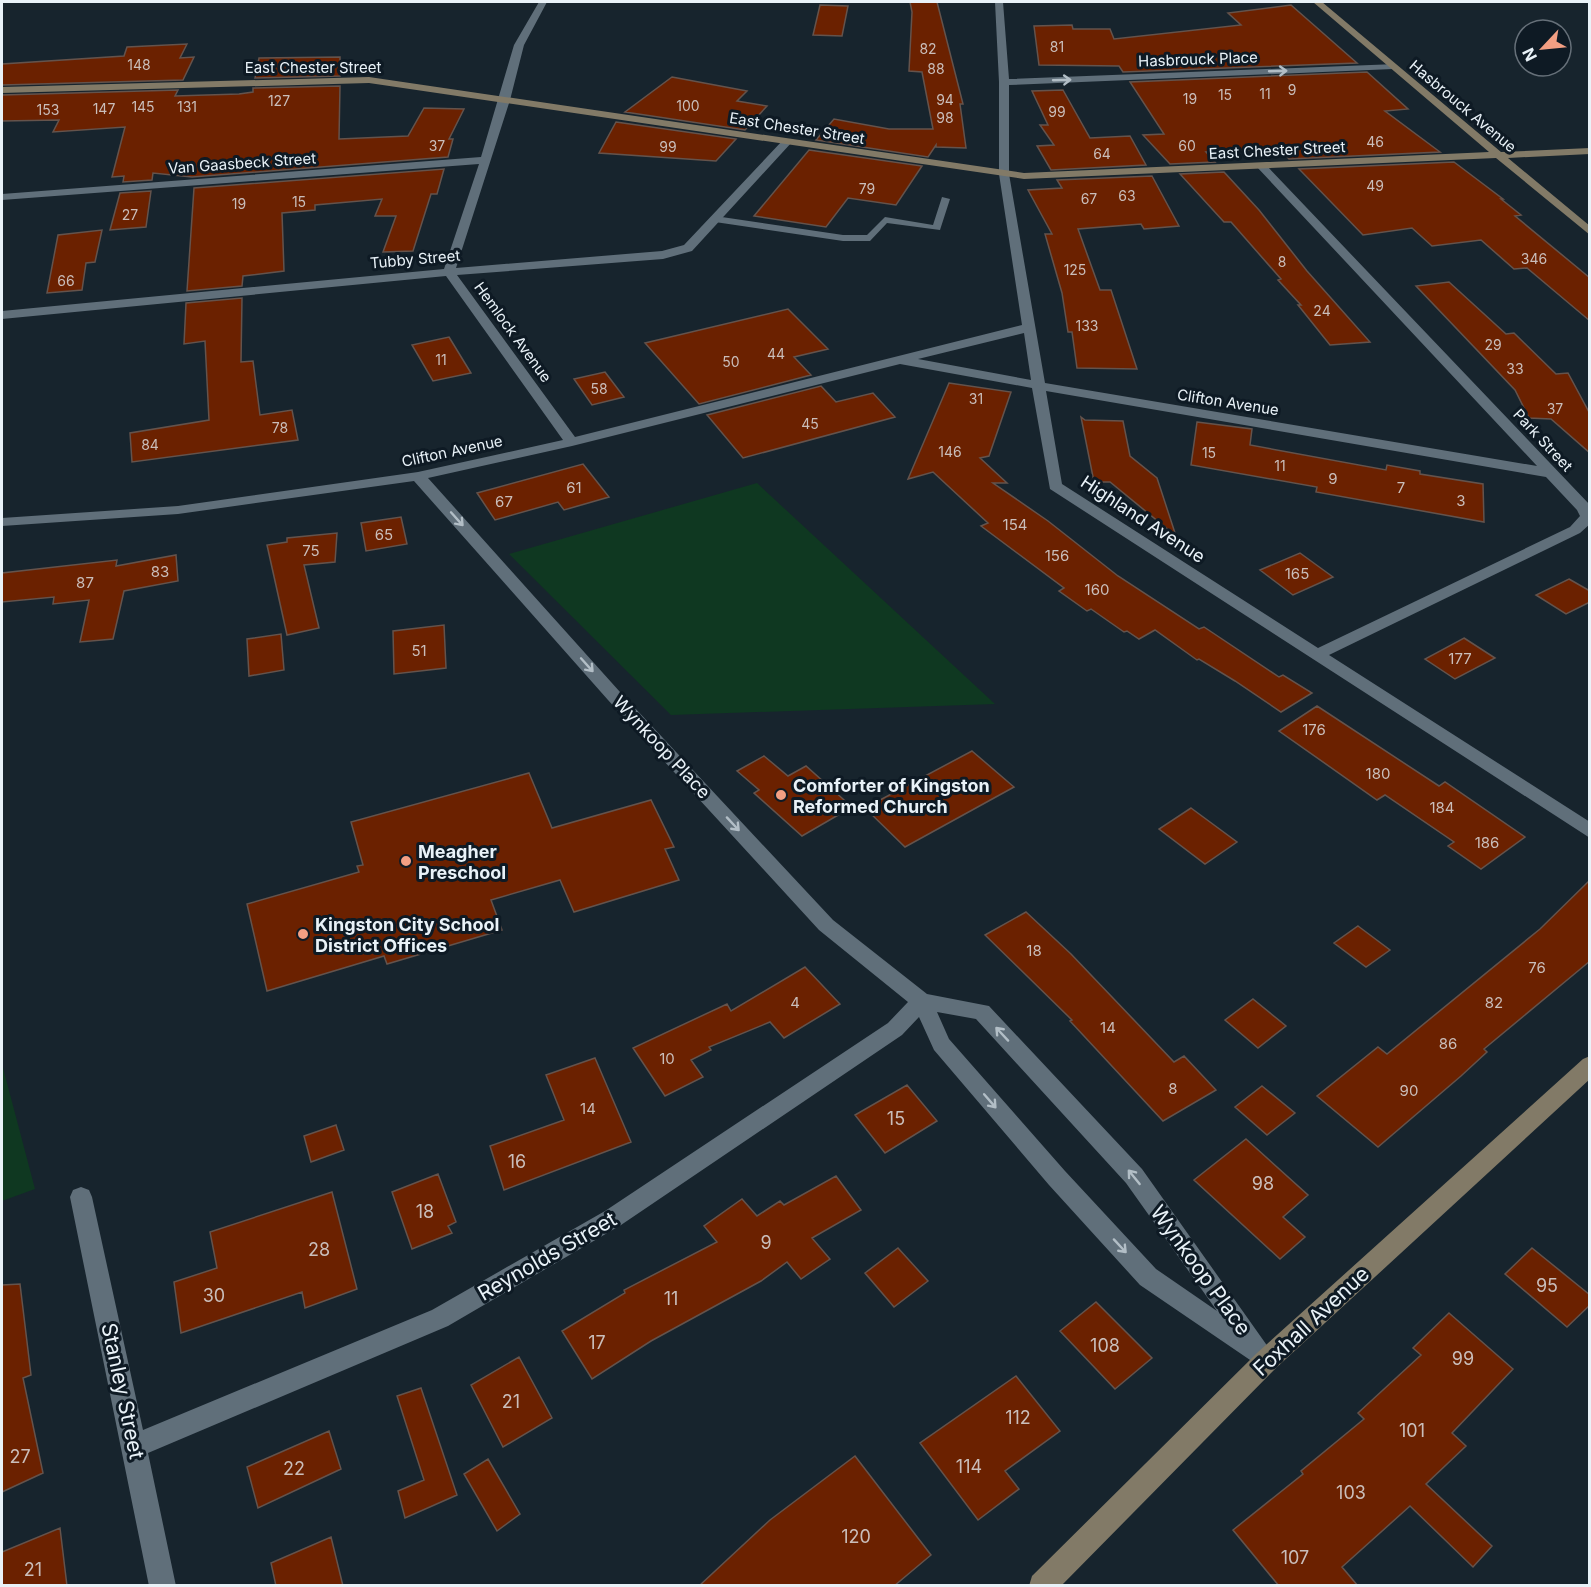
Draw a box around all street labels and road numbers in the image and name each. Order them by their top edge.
street label: Hasbrouck Place [1138,47,1258,71]
street label: Hasbrouck Avenue [1406,56,1520,156]
street label: East Chester Street [245,58,381,77]
street label: East Chester Street [728,108,866,148]
street label: East Chester Street [1208,137,1346,163]
street label: Van Gaasbeck Street [167,148,317,178]
street label: Tubby Street [369,246,461,272]
street label: Hemlock Avenue [470,278,556,386]
street label: Clifton Avenue [1176,385,1280,419]
street label: Park Street [1509,405,1577,475]
street label: Clifton Avenue [400,431,504,471]
street label: Highland Avenue [1077,471,1209,567]
street label: Wynkoop Place [609,691,715,803]
street label: Wynkoop Place [1145,1200,1257,1340]
street label: Reynolds Street [473,1206,621,1306]
street label: Foxhall Avenue [1248,1261,1374,1381]
street label: Stanley Street [96,1321,150,1461]

